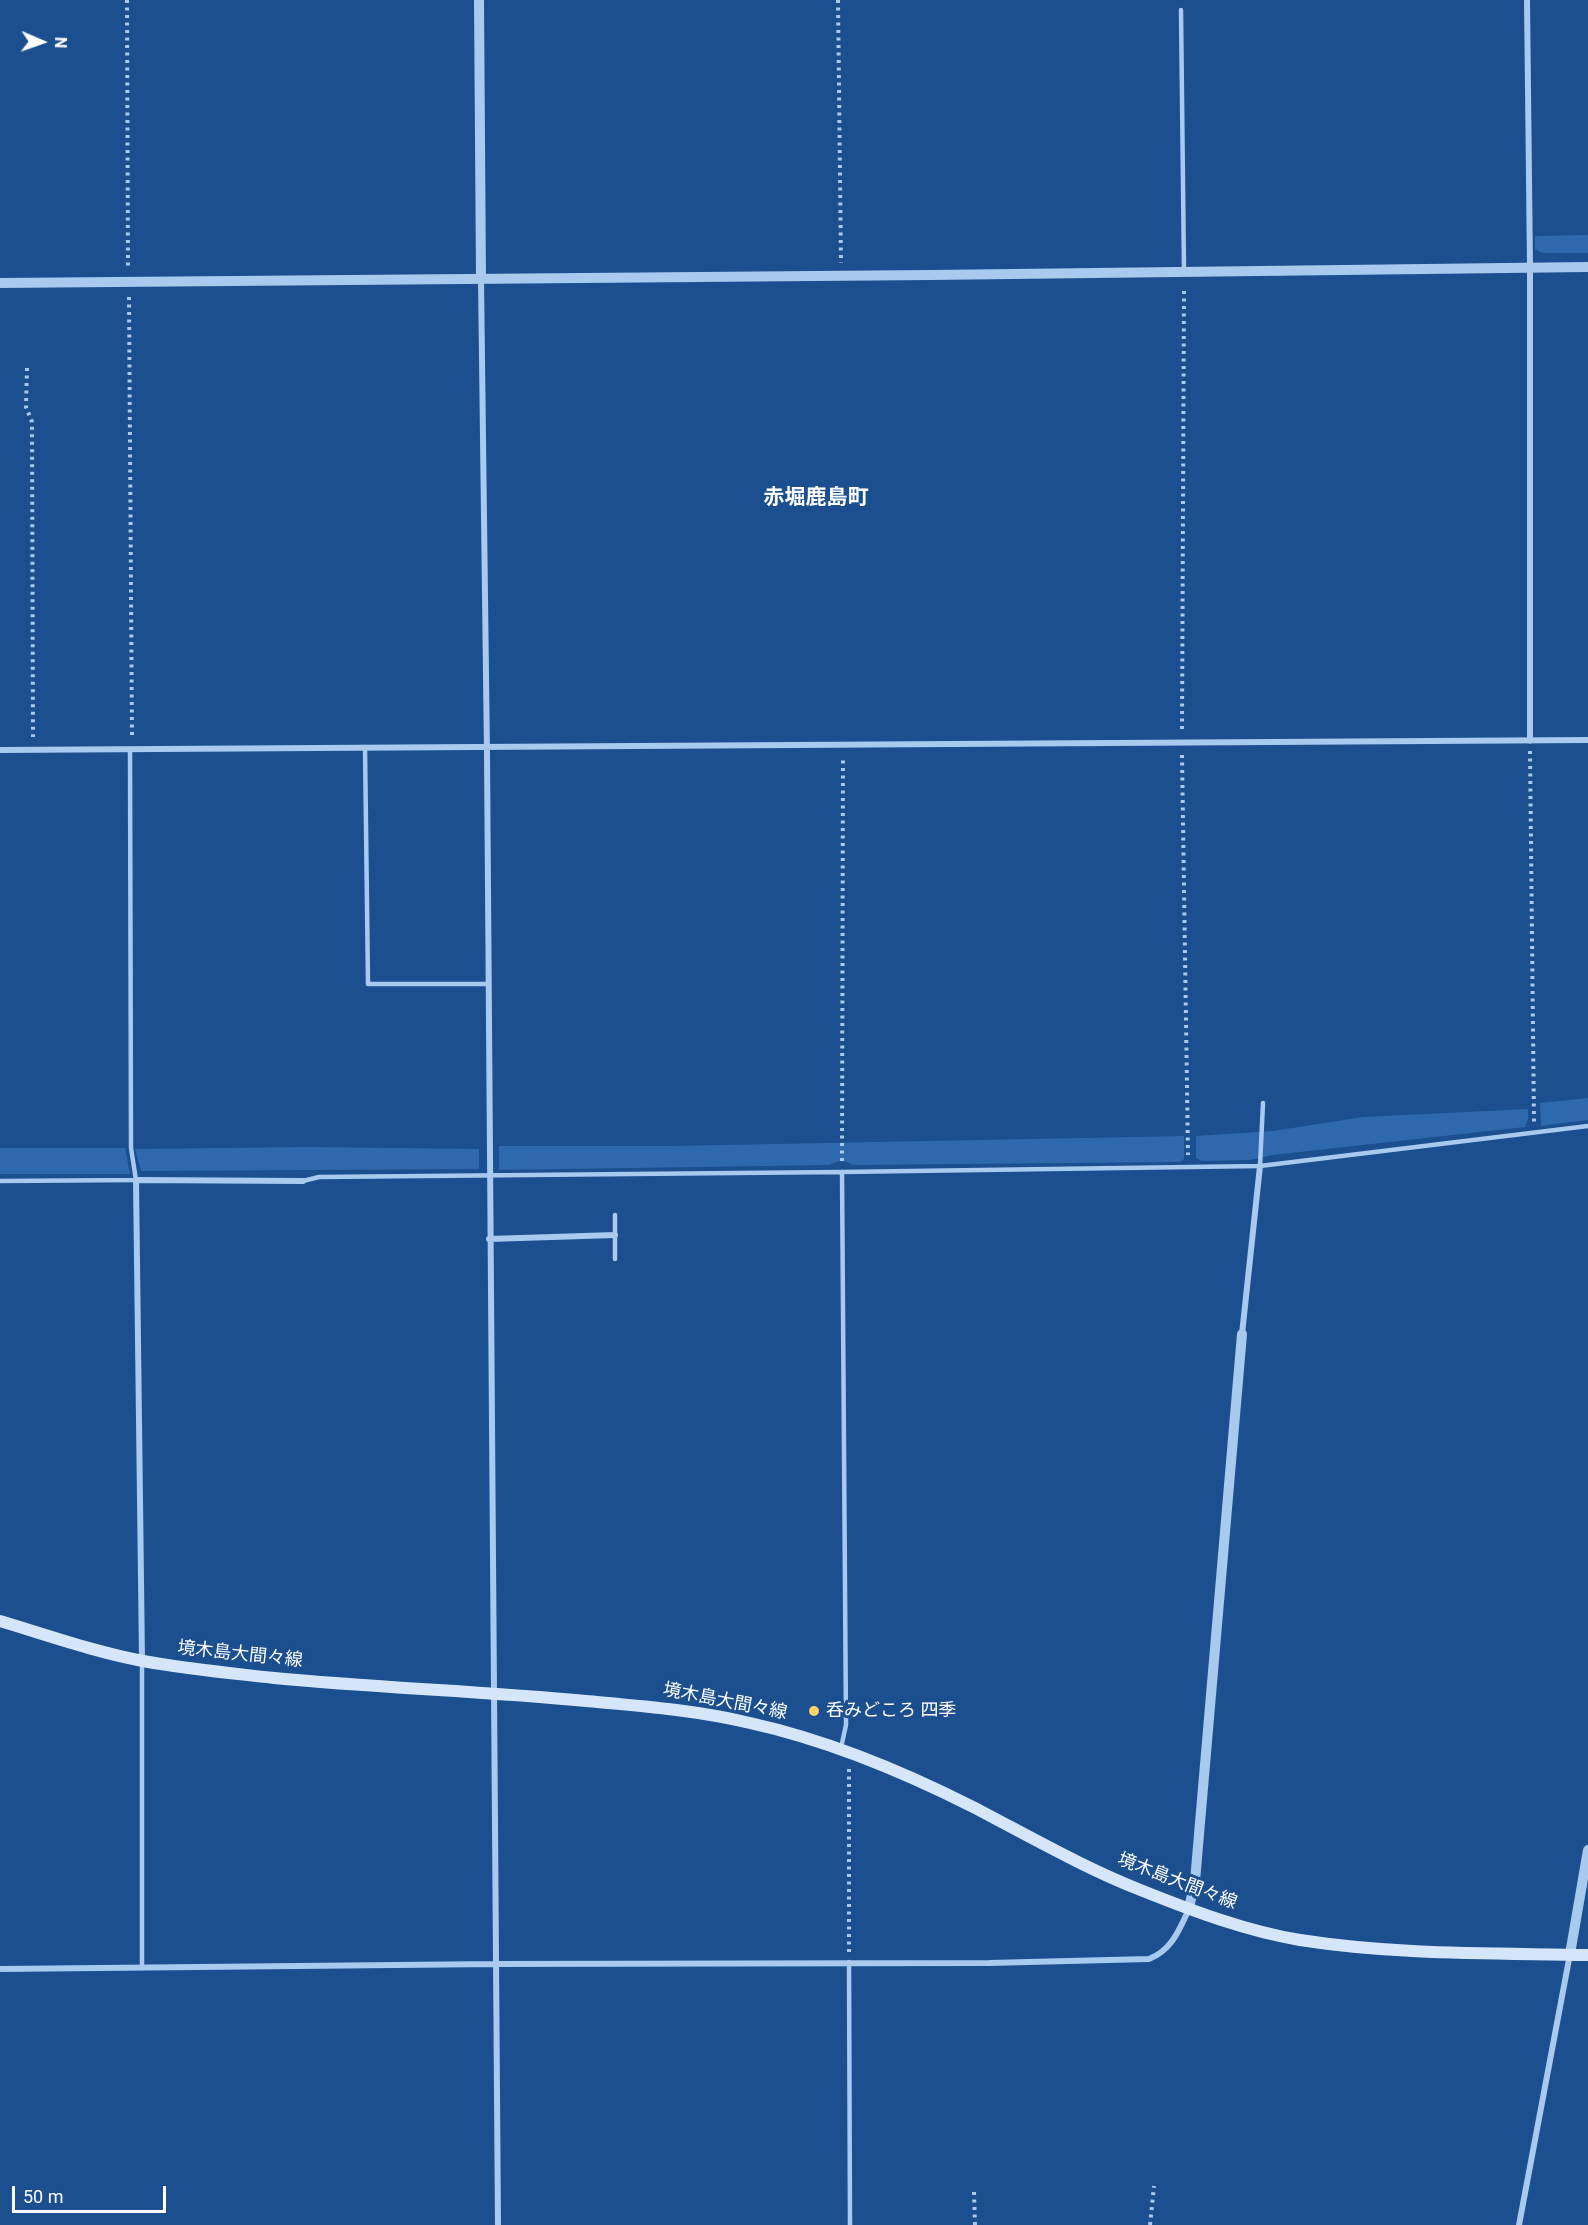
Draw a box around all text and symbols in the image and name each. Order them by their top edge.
north arrow [12,12,72,72]
text: N [51,37,70,49]
district label: 赤堀鹿島町 [764,486,868,512]
street label: 境木島大間々線 [176,1638,304,1672]
street label: 境木島大間々線 [661,1679,789,1725]
place label: 呑みどころ 四季 [826,1700,956,1722]
marker: 呑みどころ 四季 [807,1704,821,1718]
street label: 境木島大間々線 [1114,1849,1240,1915]
scale bar [15,2174,170,2212]
text: 50 m [23,2186,63,2207]

